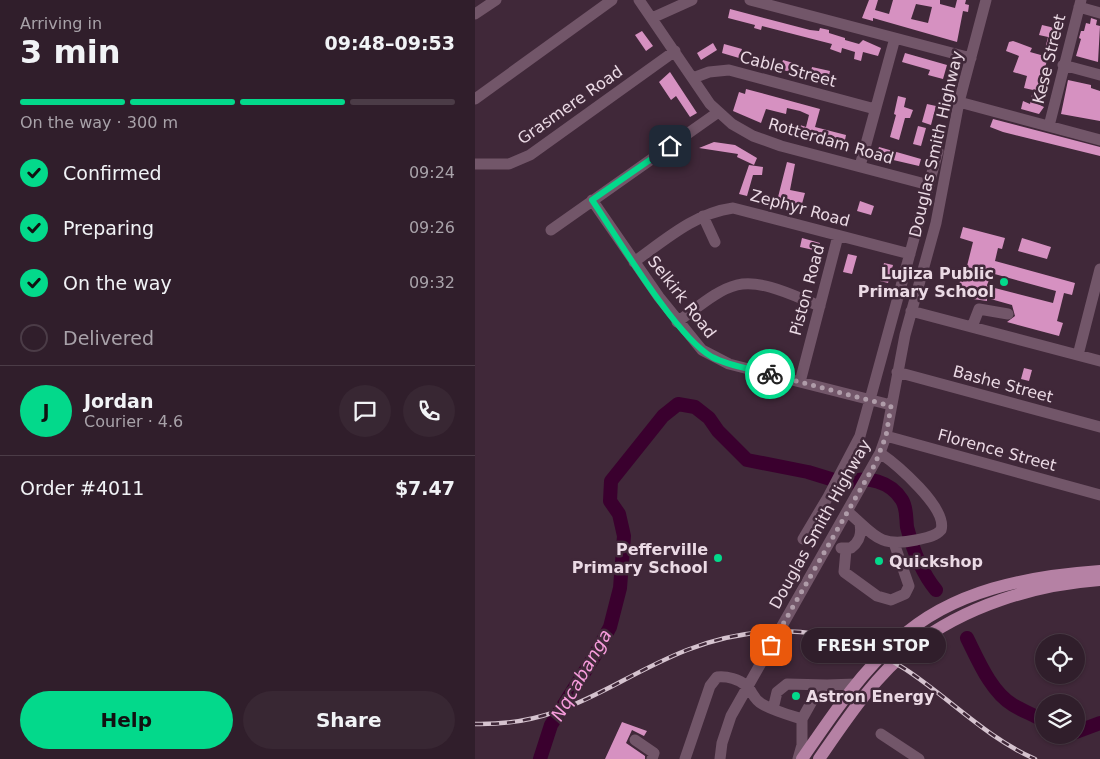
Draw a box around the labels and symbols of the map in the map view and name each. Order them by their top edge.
street label: Kese Street [1029,12,1069,106]
street label: Cable Street [738,47,838,91]
street label: Douglas Smith Highway [905,49,967,239]
street label: Grasmere Road [514,62,626,148]
street label: Rotterdam Road [766,114,896,168]
pin [649,125,691,167]
street label: Zephyr Road [748,186,852,230]
street label: Piston Road [786,242,828,338]
street label: Selkirk Road [644,252,720,342]
place label: Lujiza Public Primary School [858,264,994,301]
marker: Lujiza Public Primary School [998,276,1010,288]
courier [745,349,795,399]
street label: Bashe Street [951,362,1055,406]
street label: Florence Street [936,425,1058,475]
street label: Douglas Smith Highway [765,436,875,612]
place label: Pefferville Primary School [572,540,708,577]
marker: Pefferville Primary School [712,552,724,564]
place label: Quickshop [889,552,983,571]
marker: Quickshop [873,555,885,567]
pin [750,624,792,666]
water label: Nqcabanga [546,626,616,724]
callout: FRESH STOP [801,628,946,662]
place label: Astron Energy [806,687,935,706]
marker: Astron Energy [790,690,802,702]

